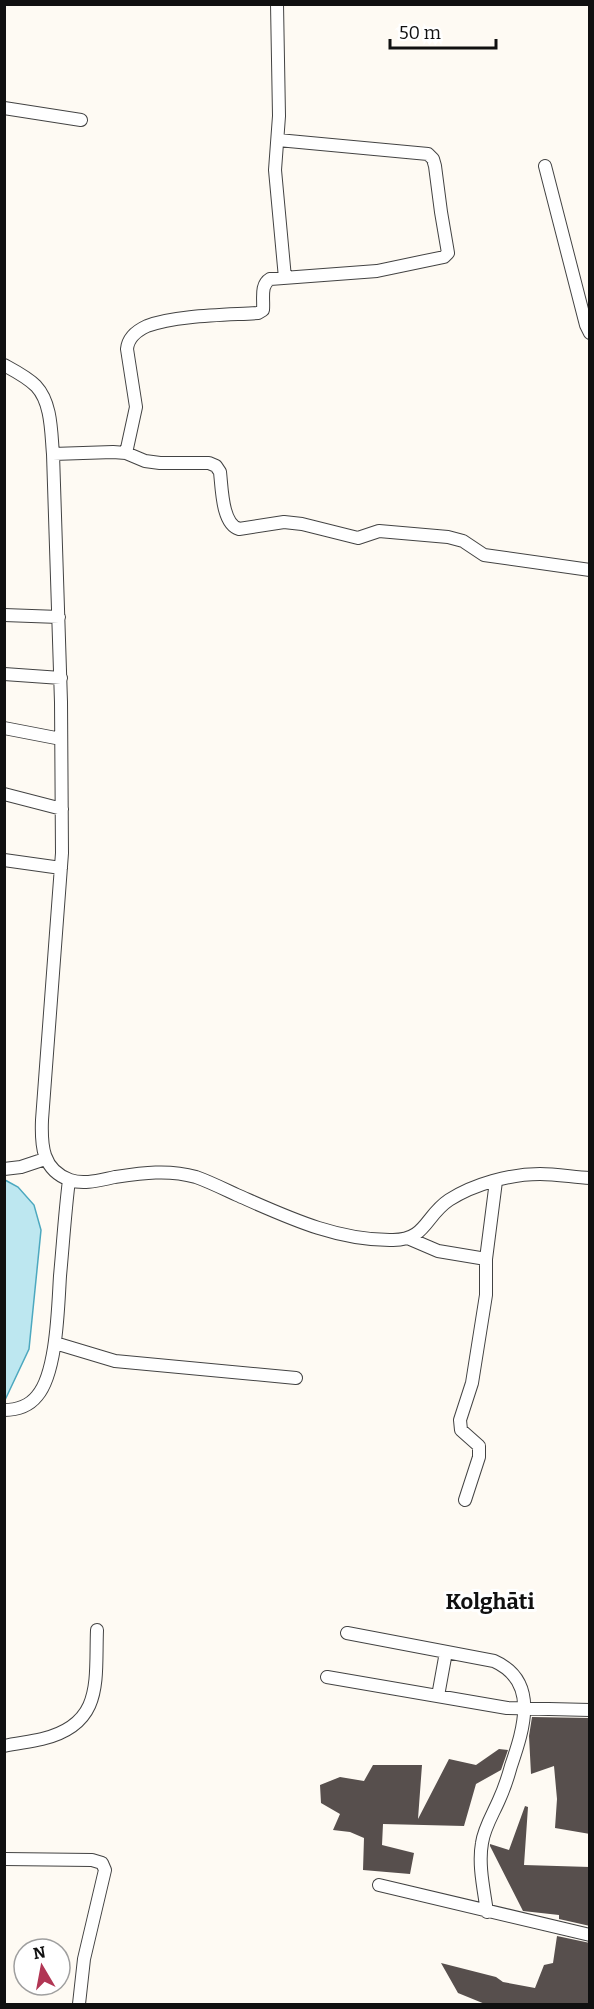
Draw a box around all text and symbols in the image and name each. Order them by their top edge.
scale bar [390,12,496,50]
text: 50 m [399,22,441,44]
district label: Kolghāti [445,1588,535,1615]
north arrow [12,1937,72,1997]
text: N [32,1942,47,1963]

